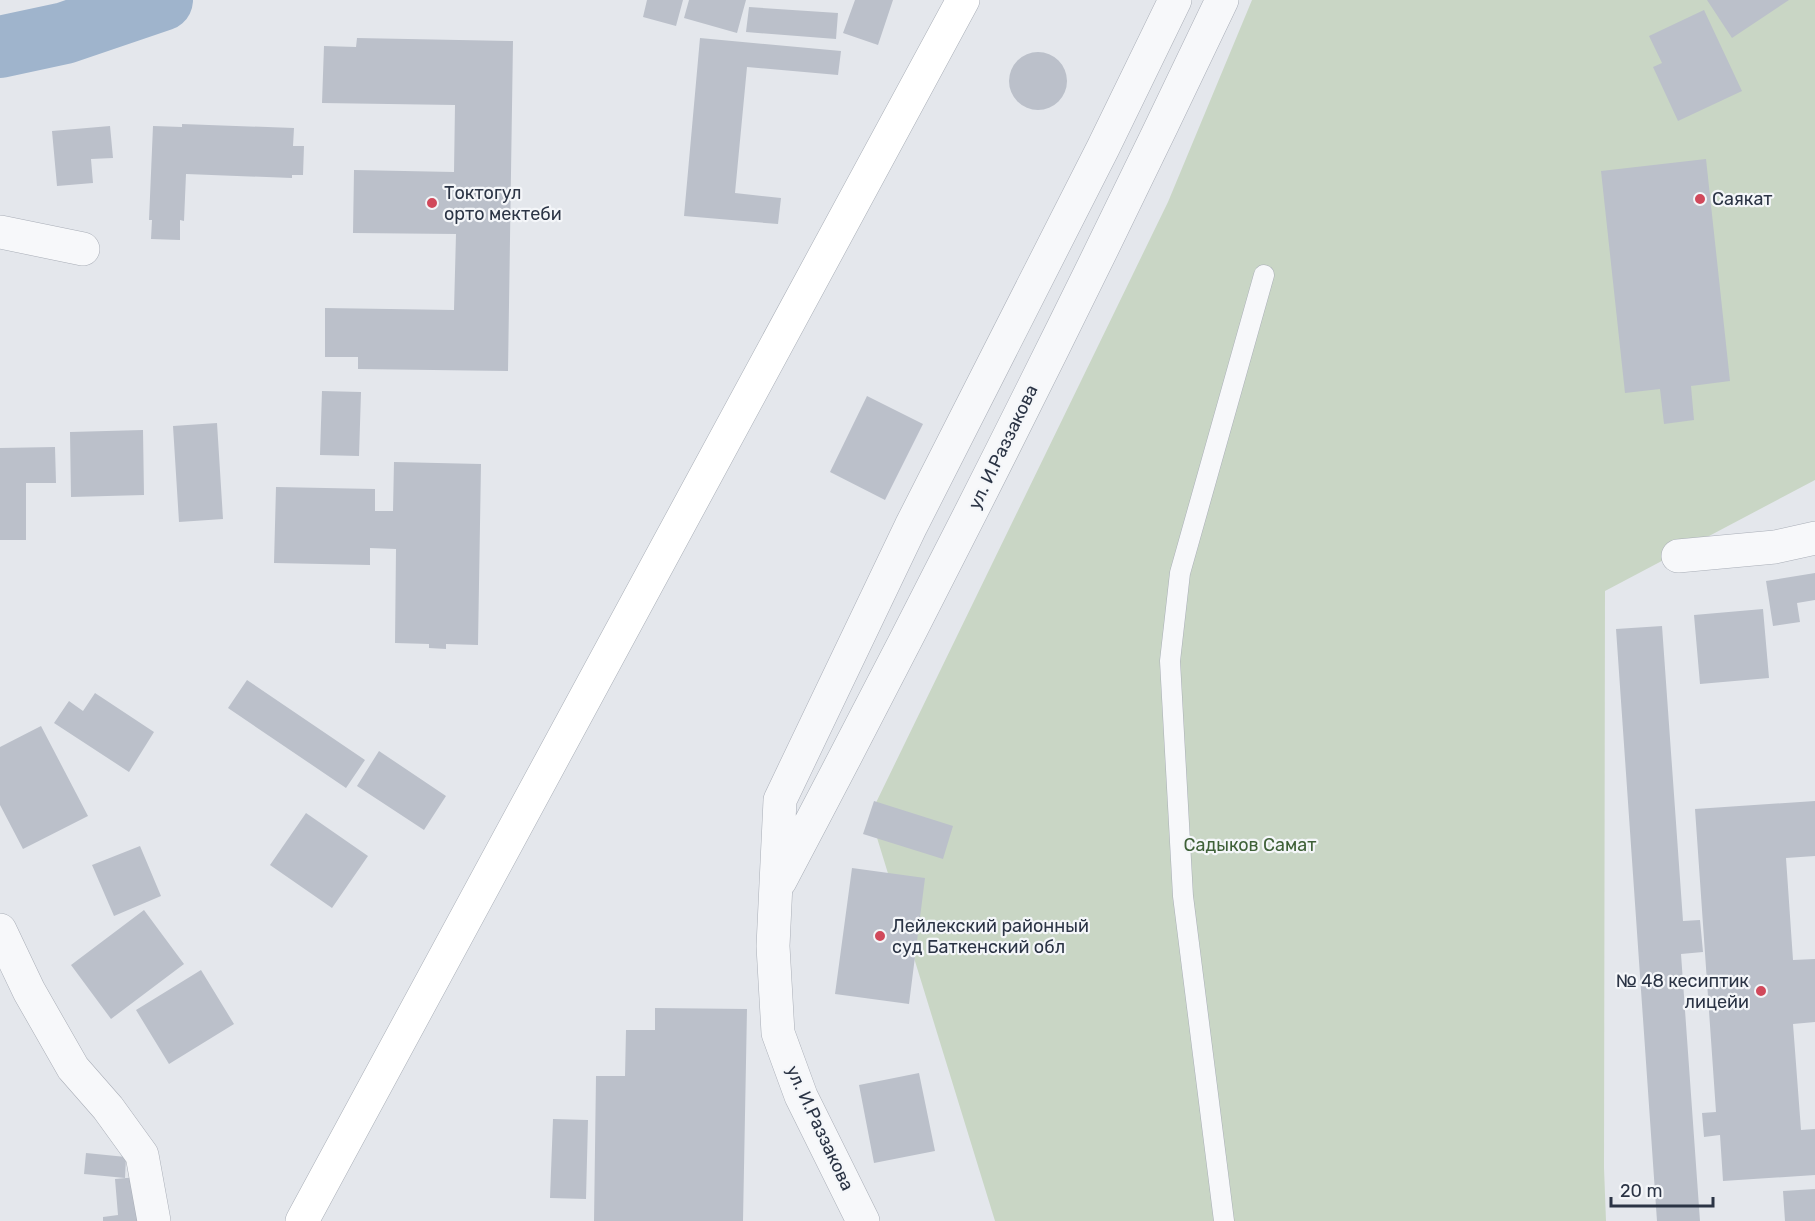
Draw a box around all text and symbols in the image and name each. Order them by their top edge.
place label: Токтогул орто мектеби [444,182,562,225]
place label: Саякат [1712,188,1773,210]
marker: Саякат [1693,192,1707,206]
marker: Токтогул орто мектеби [425,196,439,210]
street label: ул. И.Раззакова [963,381,1043,513]
park label: Садыков Самат [1184,834,1316,856]
place label: Лейлекский районный суд Баткенский обл [892,915,1089,958]
marker: Лейлекский районный суд Баткенский обл [873,929,887,943]
place label: № 48 кесиптик лицейи [1616,970,1749,1013]
marker: № 48 кесиптик лицейи [1754,984,1768,998]
street label: ул. И.Раззакова [781,1062,859,1194]
scale bar [1611,1170,1713,1208]
text: 20 m [1620,1180,1662,1202]

